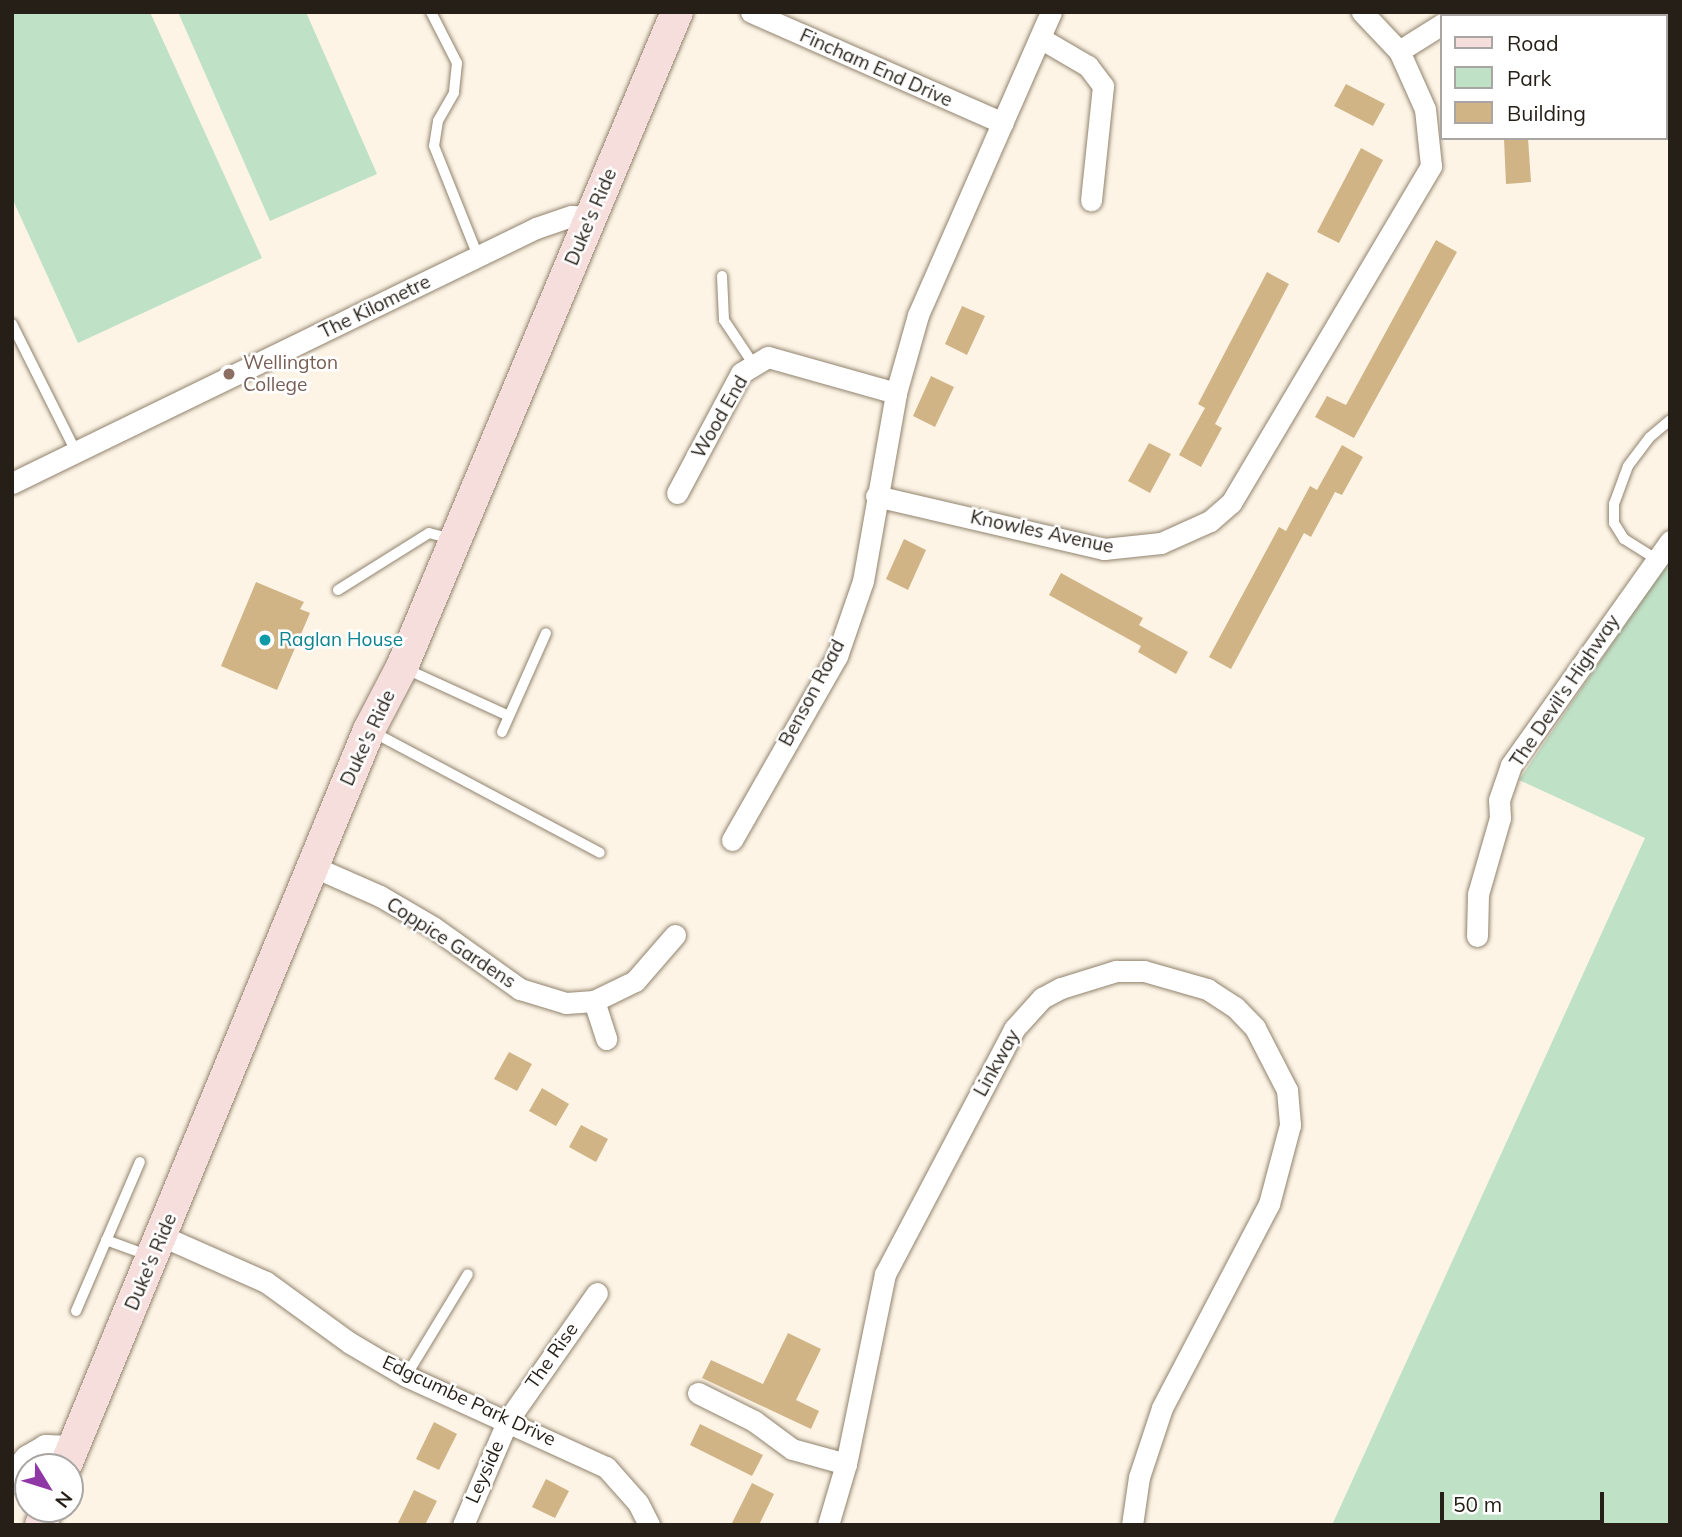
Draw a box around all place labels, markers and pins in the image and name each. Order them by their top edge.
place label: Wellington College [243,352,338,396]
marker: Wellington College [221,366,237,382]
place label: Raglan House [279,629,403,651]
marker: Raglan House [257,632,273,648]

